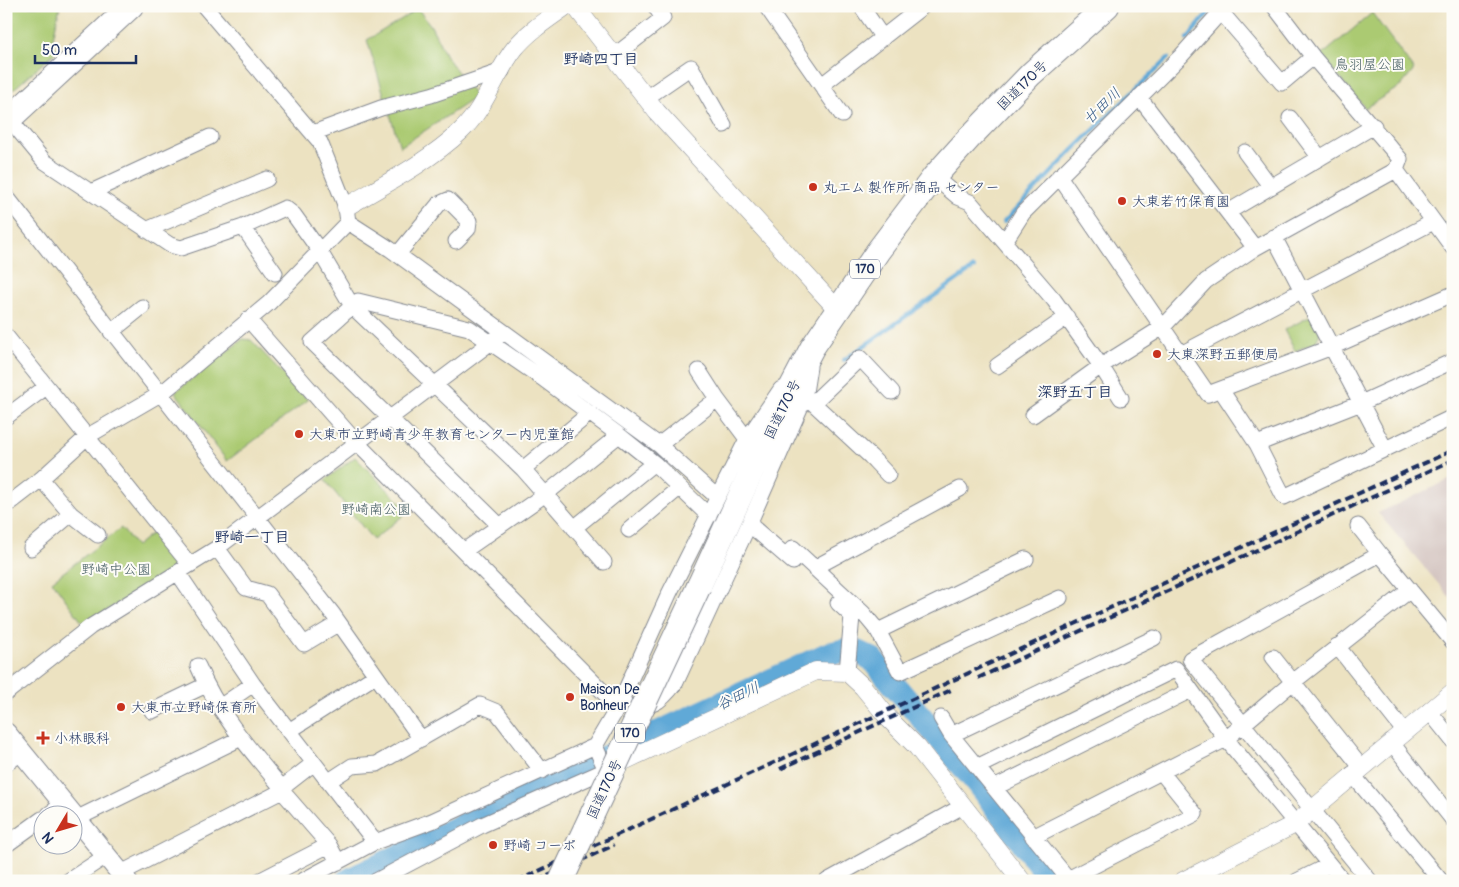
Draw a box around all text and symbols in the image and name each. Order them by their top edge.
scale bar [35,32,136,64]
text: 50 m [42,41,77,60]
district label: 野崎四丁目 [563,50,639,69]
park label: 鳥羽屋公園 [1335,56,1405,73]
street label: 国道170号 [994,57,1051,114]
water label: 廿田川 [1080,84,1125,129]
place label: 丸エム 製作所 商品 センター [823,179,1000,196]
marker: 丸エム 製作所 商品 センター [807,181,819,193]
place label: 大東若竹保育園 [1132,193,1230,210]
marker: 大東若竹保育園 [1116,195,1128,207]
road number: 170 [850,260,880,278]
place label: 大東深野五郵便局 [1167,346,1279,363]
marker: 大東深野五郵便局 [1151,348,1163,360]
street label: 国道170号 [761,377,804,442]
district label: 深野五丁目 [1037,383,1113,402]
place label: 大東市立野崎青少年教育センター内児童館 [309,426,574,443]
marker: 大東市立野崎青少年教育センター内児童館 [293,428,305,440]
park label: 野崎南公園 [341,501,411,518]
district label: 野崎一丁目 [214,528,290,547]
park label: 野崎中公園 [81,561,151,578]
water label: 谷田川 [714,678,763,715]
place label: Maison De Bonheur [580,681,639,714]
marker: Maison De Bonheur [564,691,576,703]
place label: 大東市立野崎保育所 [131,699,257,716]
marker: 大東市立野崎保育所 [115,701,127,713]
road number: 170 [615,724,645,742]
place label: 小林眼科 [54,730,110,747]
marker: 小林眼科 [36,731,50,745]
street label: 国道170号 [583,756,626,822]
north arrow [32,804,82,854]
text: N [39,829,58,847]
place label: 野崎 コーポ [503,837,576,854]
marker: 野崎 コーポ [487,839,499,851]

